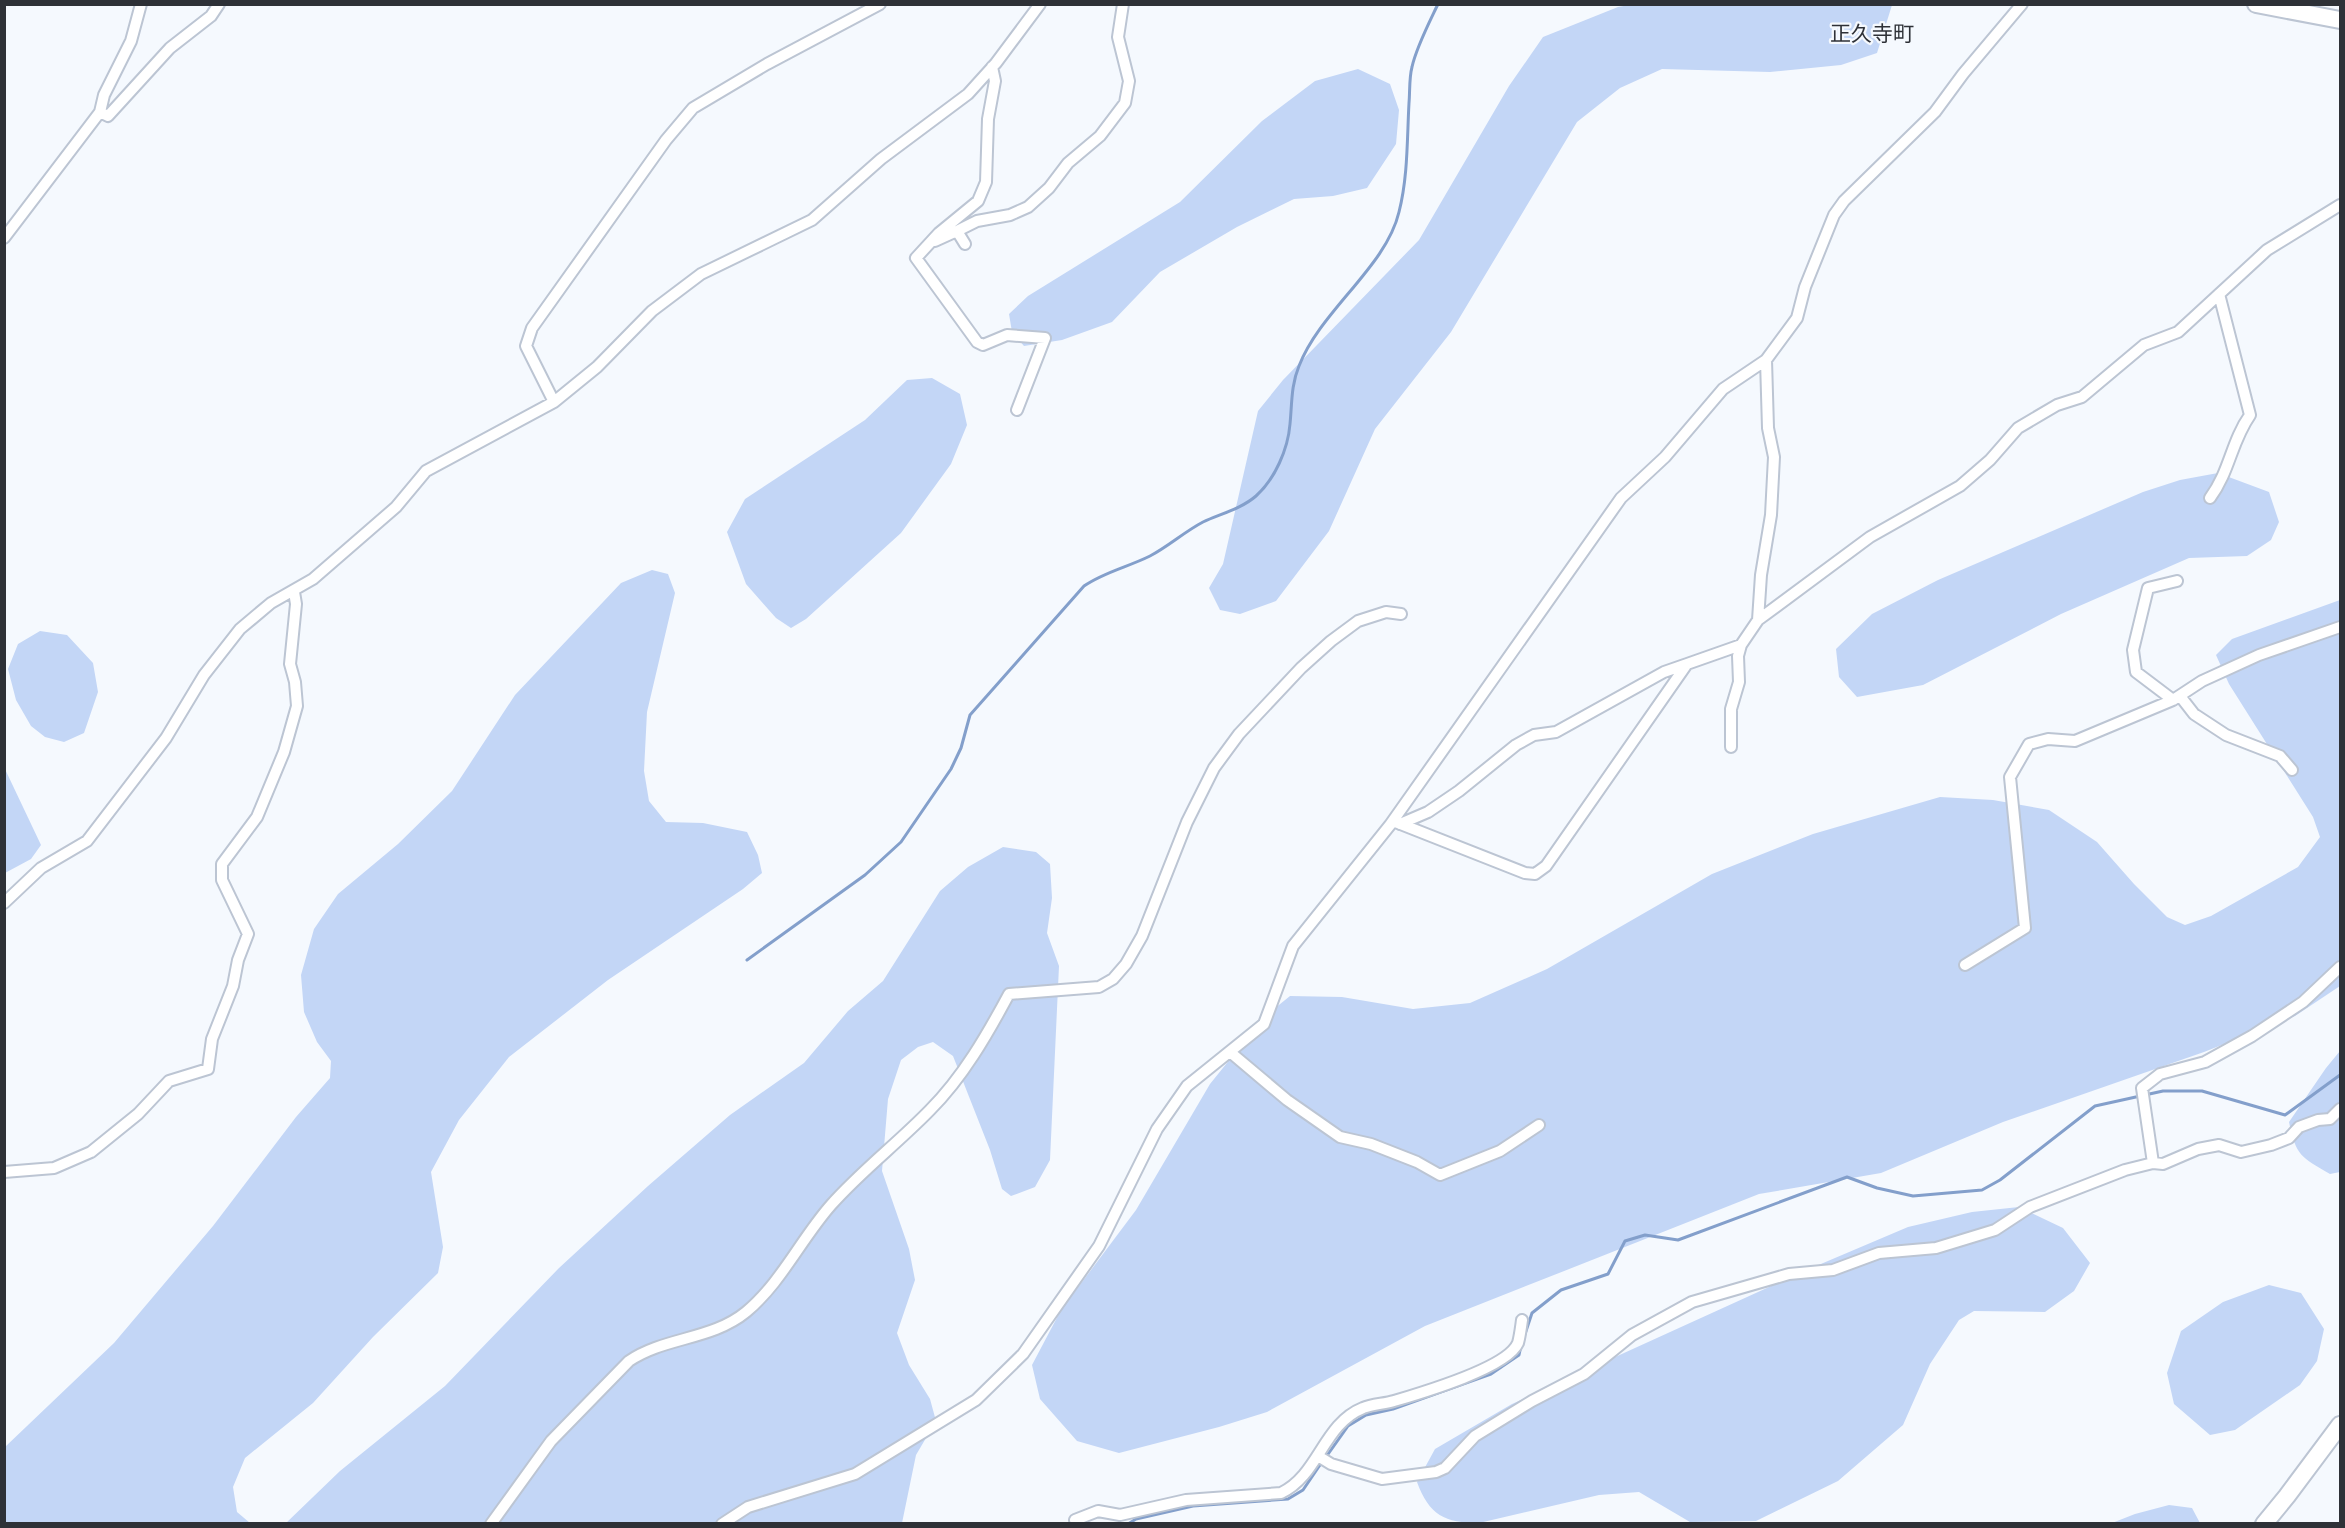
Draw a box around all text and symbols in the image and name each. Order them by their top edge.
district label: 正久寺町 [1830,20,1914,46]

